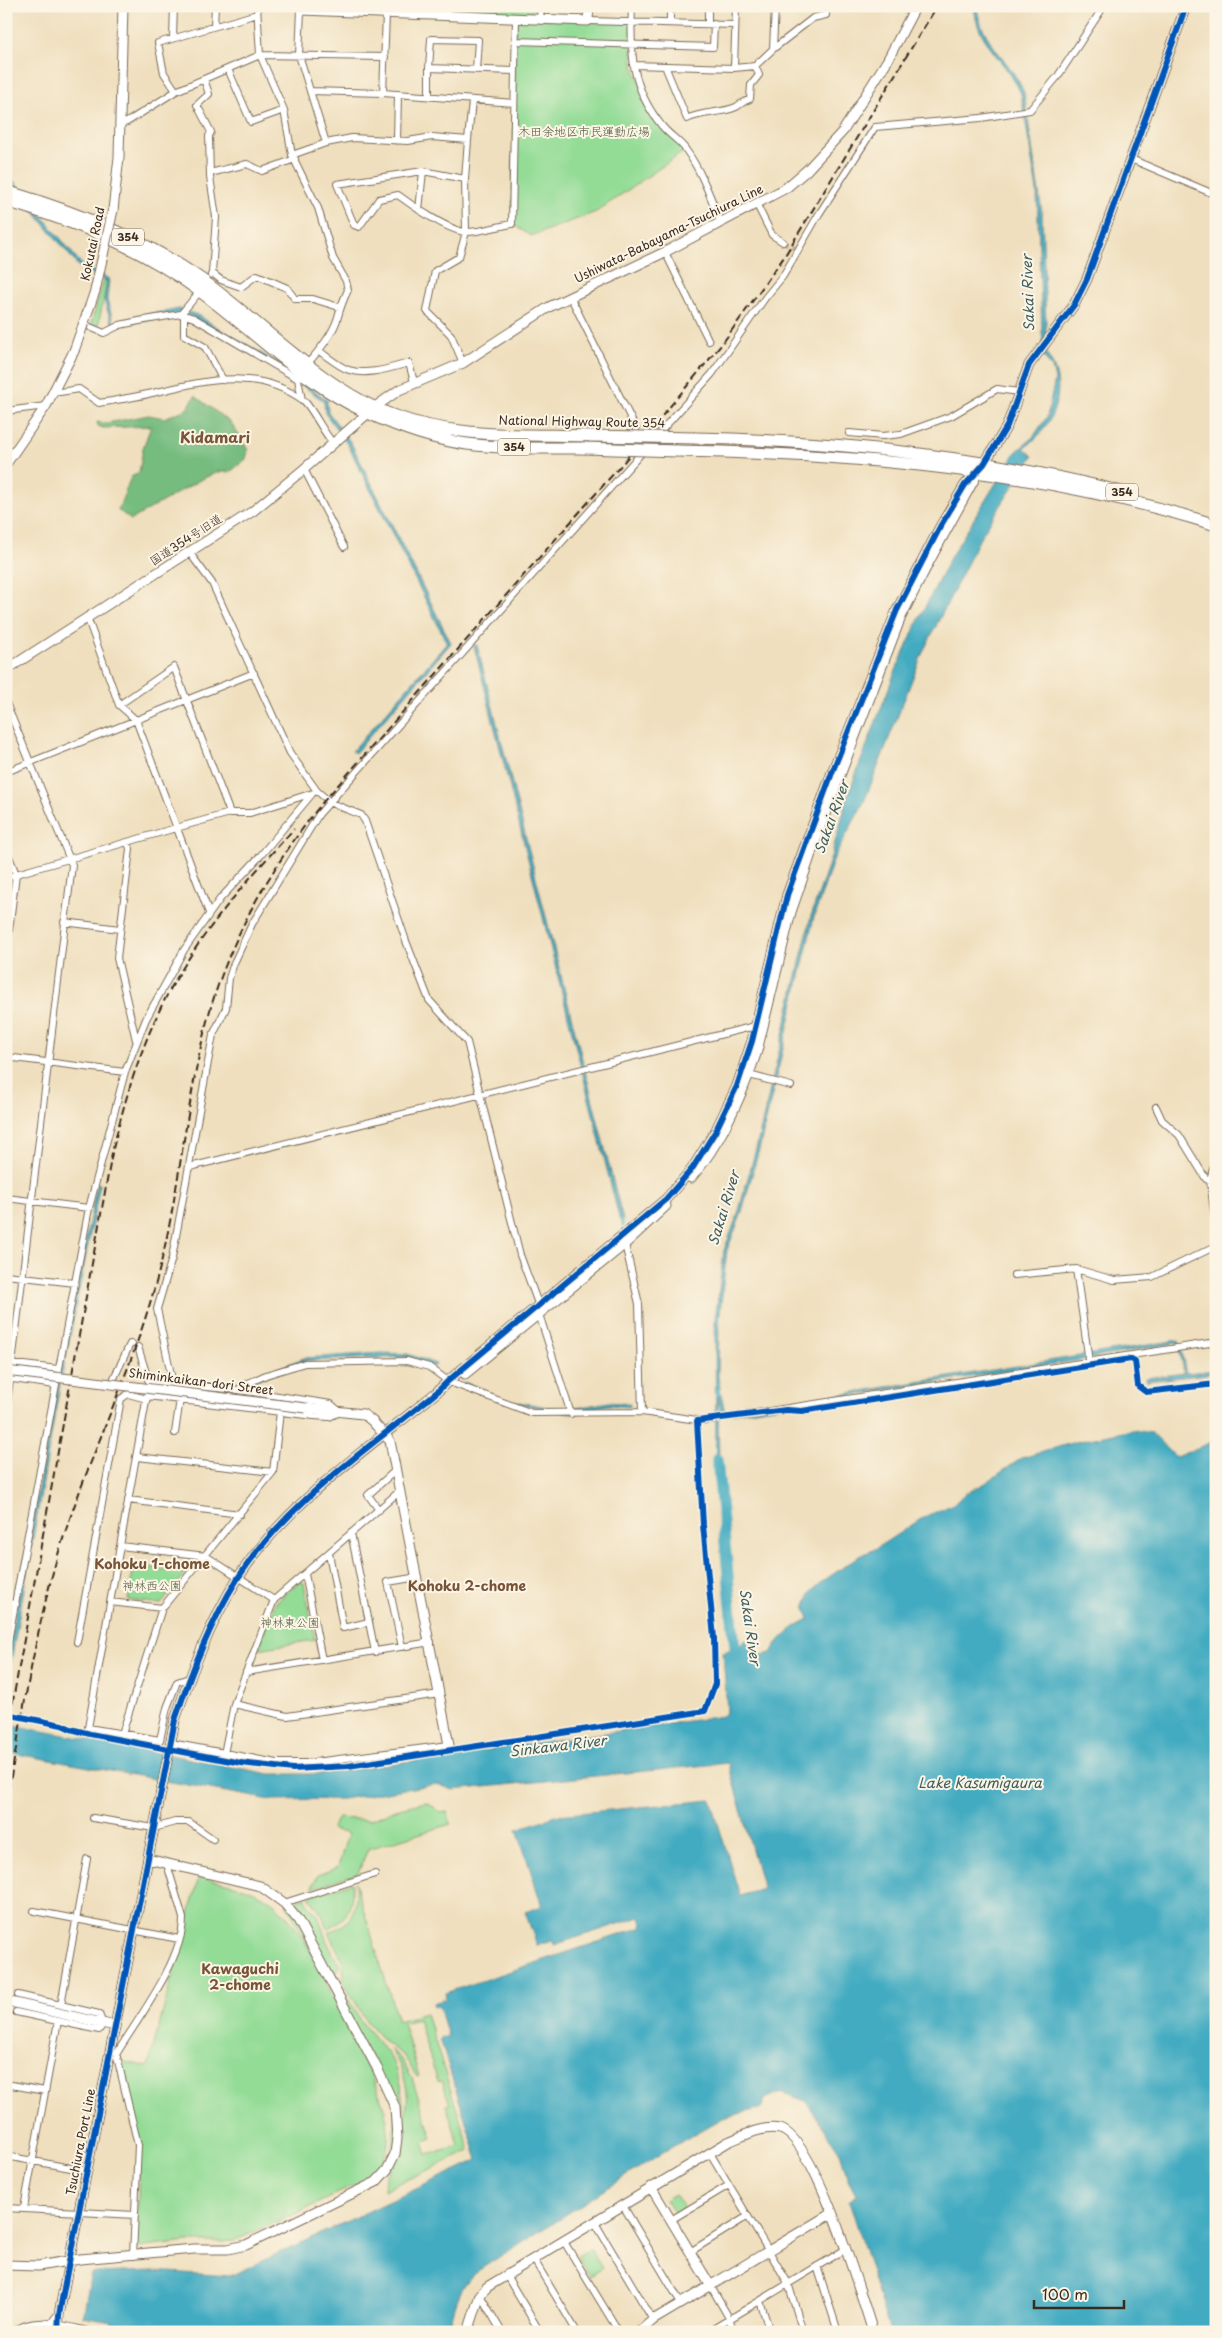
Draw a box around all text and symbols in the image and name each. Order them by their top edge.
park label: 木田余地区市民運動広場 [518,122,650,140]
street label: Ushiwata-Babayama-Tsuchiura Line [571,179,766,287]
street label: Kokutai Road [75,205,109,283]
road number: 354 [112,228,144,246]
water label: Sakai River [1016,252,1039,332]
street label: National Highway Route 354 [499,411,666,431]
district label: Kidamari [180,425,250,448]
road number: 354 [498,438,530,456]
road number: 354 [1106,484,1138,501]
street label: 国道354号旧道 [146,509,225,569]
water label: Sakai River [809,775,855,857]
water label: Sakai River [702,1166,745,1248]
street label: Shiminkaikan-dori Street [128,1363,275,1399]
district label: Kohoku 1-chome [94,1553,210,1574]
district label: Kohoku 2-chome [408,1575,527,1596]
park label: 神林西公園 [122,1576,182,1594]
water label: Sakai River [735,1587,767,1669]
park label: 神林東公園 [260,1613,320,1631]
water label: Sinkawa River [509,1729,609,1762]
water label: Lake Kasumigaura [918,1772,1042,1793]
district label: Kawaguchi 2-chome [201,1958,279,1995]
street label: Tsuchiura Port Line [61,2087,99,2197]
scale bar [1034,2278,1124,2310]
text: 100 m [1042,2282,1088,2305]

